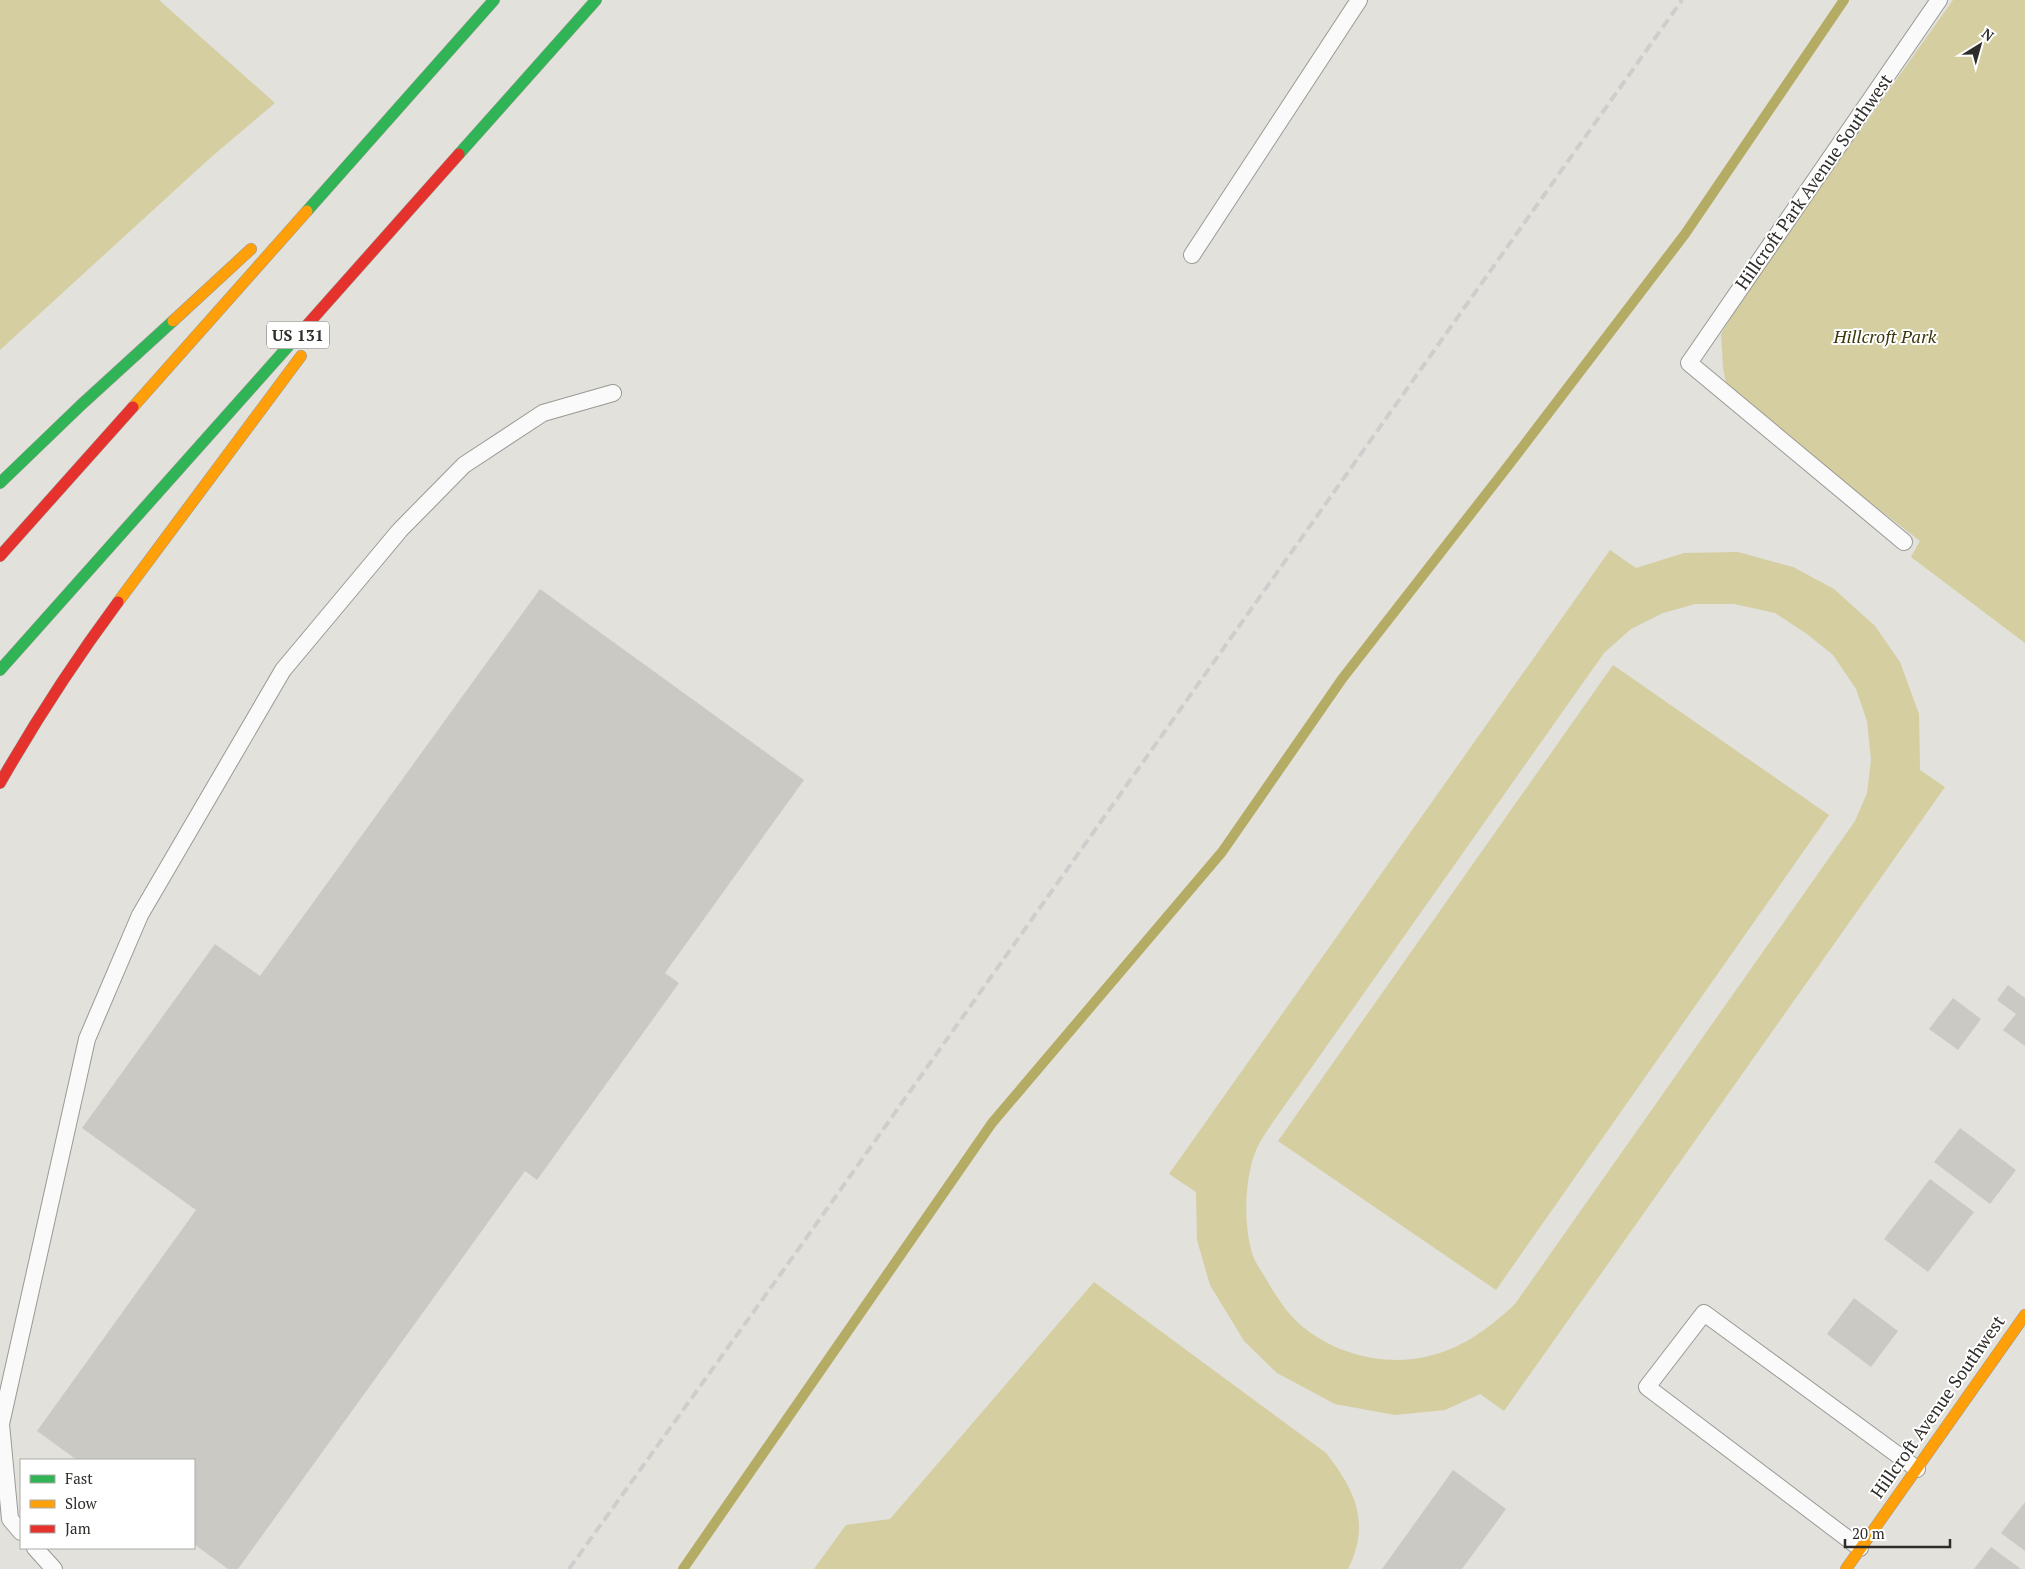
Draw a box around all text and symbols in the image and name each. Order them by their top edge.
north arrow [1955,20,2005,70]
text: N [1978,23,1998,45]
street label: Hillcroft Park Avenue Southwest [1729,68,1897,294]
road number: US 131 [267,322,329,348]
park label: Hillcroft Park [1832,324,1937,348]
street label: Hillcroft Avenue Southwest [1865,1310,2010,1503]
legend [20,1459,195,1549]
text: Fast [65,1468,93,1488]
text: Slow [65,1493,98,1513]
scale bar [1845,1516,1950,1548]
text: Jam [65,1518,91,1538]
text: 20 m [1852,1523,1885,1543]

